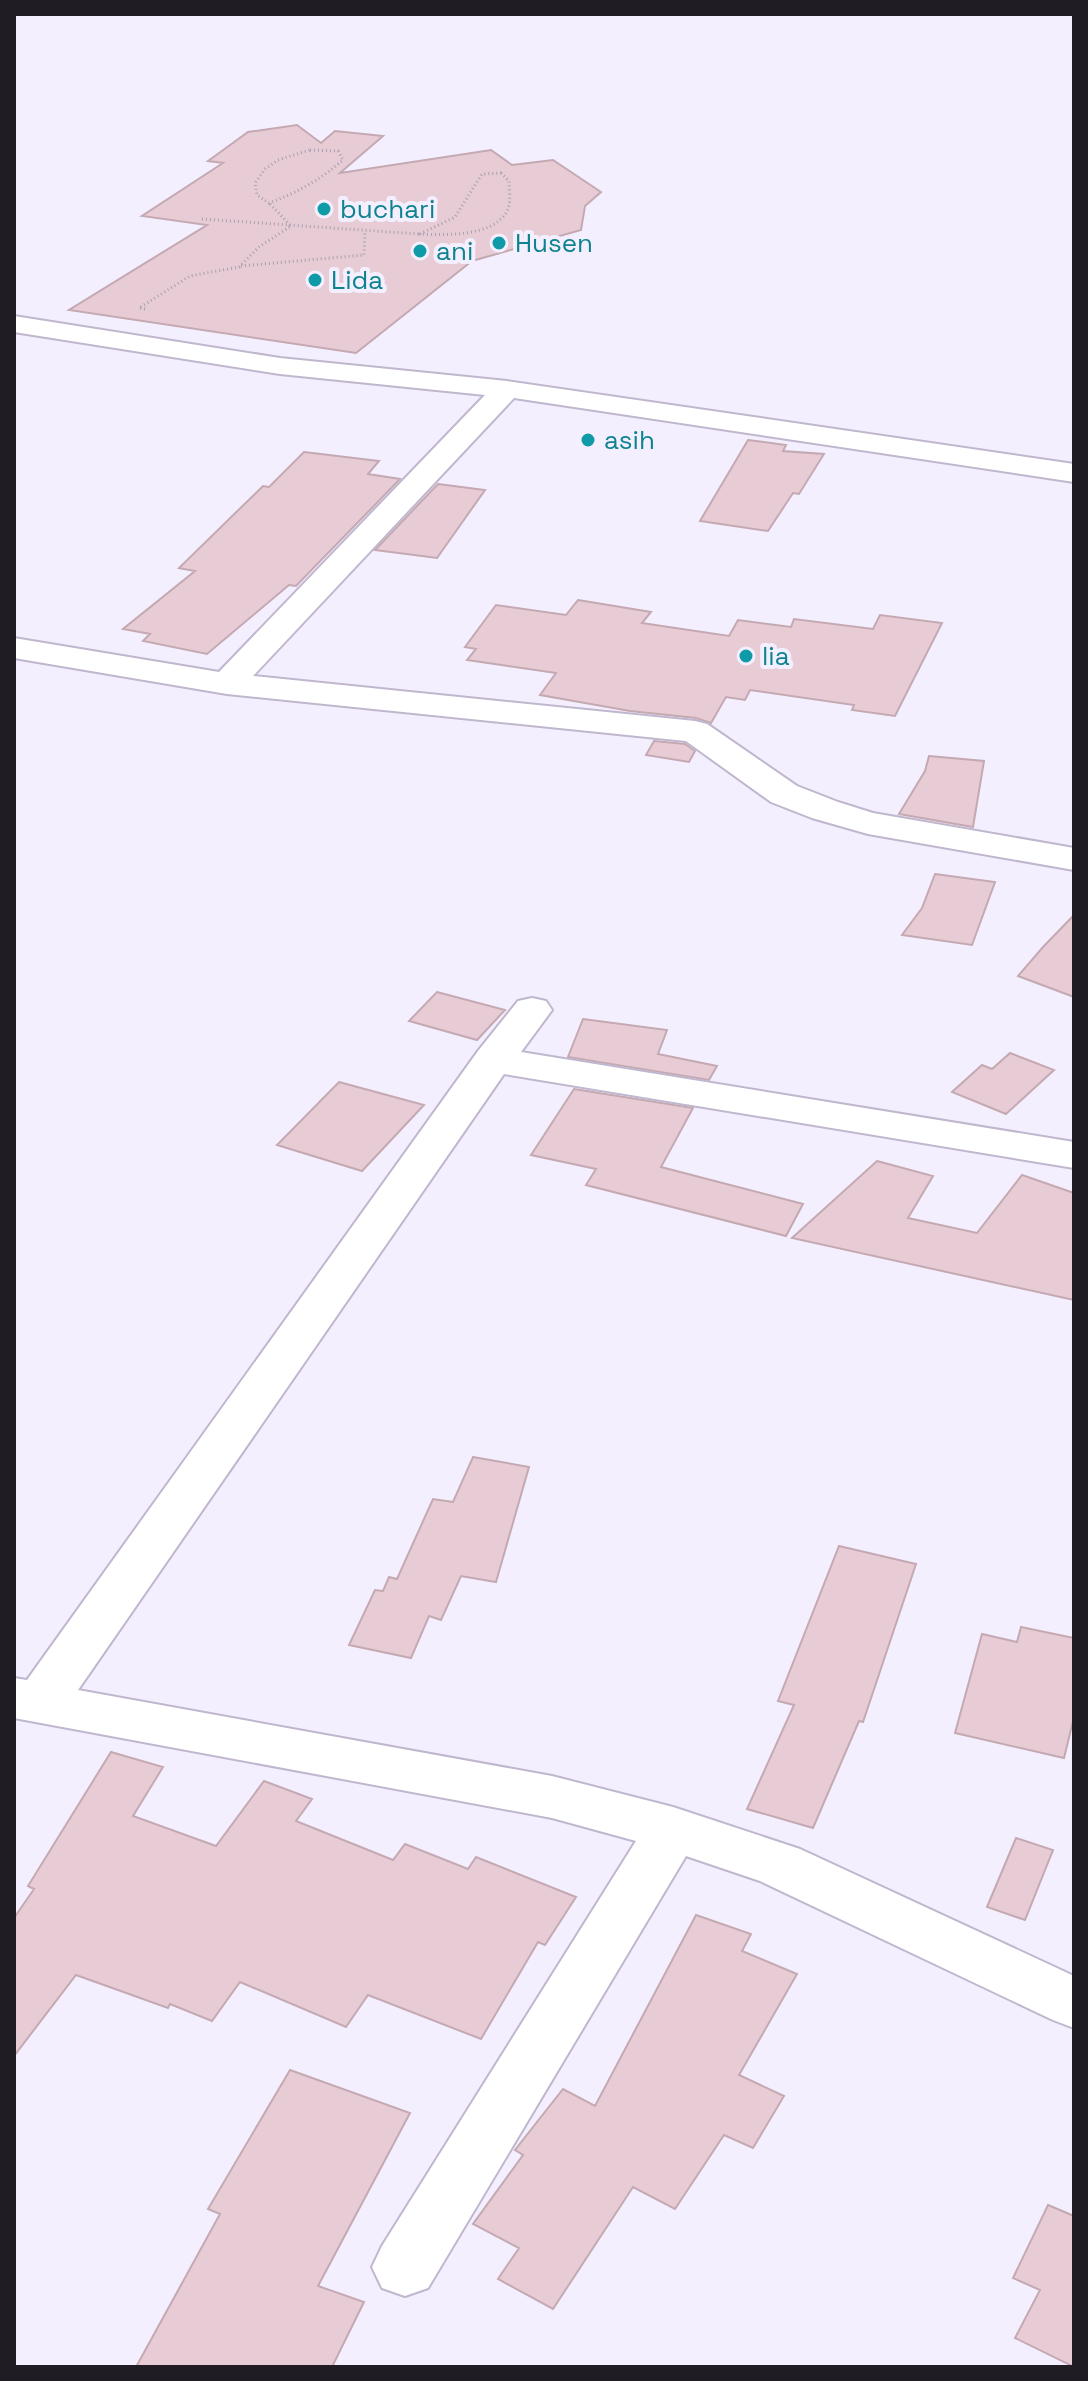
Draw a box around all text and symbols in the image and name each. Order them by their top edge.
place label: buchari [340,192,435,226]
marker: buchari [315,200,333,218]
place label: Husen [515,226,593,260]
place label: ani [436,234,473,268]
marker: Husen [490,234,508,252]
marker: ani [411,242,429,260]
place label: Lida [331,263,383,297]
marker: Lida [306,271,324,289]
place label: asih [604,423,655,457]
marker: asih [579,431,597,449]
place label: lia [762,639,790,673]
marker: lia [737,647,755,665]

